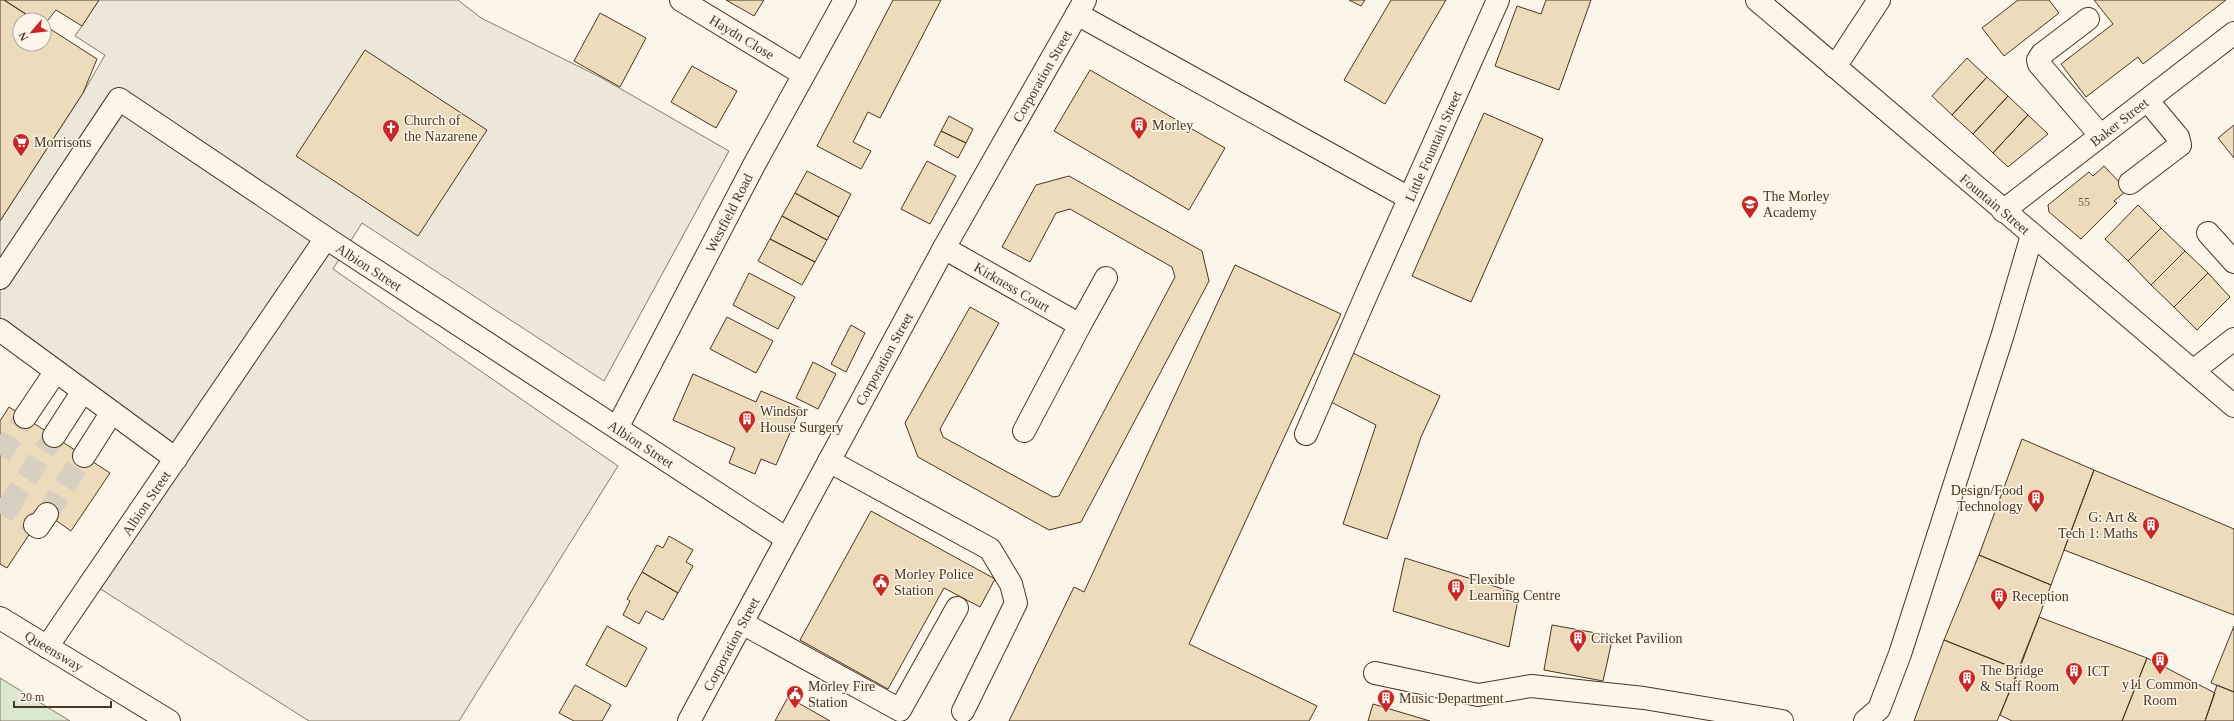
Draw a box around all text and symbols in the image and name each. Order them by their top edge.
north arrow [12,12,52,52]
street label: Haydn Close [707,12,777,63]
street label: Corporation Street [1010,27,1075,125]
text: N [16,30,30,43]
street label: Little Fountain Street [1402,88,1465,204]
street label: Baker Street [2087,95,2151,150]
place label: Church of the Nazarene [404,113,477,144]
building icon: Morley [1129,115,1149,140]
church icon: Church of the Nazarene [381,118,401,143]
place label: Morley [1152,118,1193,133]
supermarket icon: Morrisons [11,132,31,157]
place label: Morrisons [34,135,92,150]
street label: Westfield Road [703,171,756,255]
street label: Fountain Street [1957,171,2032,238]
place label: The Morley Academy [1763,189,1829,220]
school or university icon: The Morley Academy [1740,194,1760,219]
house number: 55 [2078,195,2090,209]
street label: Albion Street [333,241,404,294]
street label: Kirkness Court [971,260,1052,315]
street label: Corporation Street [853,310,916,408]
place label: Windsor House Surgery [760,404,843,435]
building icon: Windsor House Surgery [737,409,757,434]
street label: Albion Street [605,418,676,471]
street label: Albion Street [119,468,174,539]
place label: Design/Food Technology [1951,483,2023,514]
building icon: Design/Food Technology [2026,488,2046,513]
place label: G: Art & Tech 1: Maths [2058,510,2138,541]
building icon: G: Art & Tech 1: Maths [2141,515,2161,540]
place label: Morley Police Station [894,567,974,598]
public building icon: Morley Police Station [871,572,891,597]
place label: Flexible Learning Centre [1469,572,1560,603]
building icon: Flexible Learning Centre [1446,577,1466,602]
building icon: Reception [1989,586,2009,611]
place label: Reception [2012,589,2069,604]
street label: Corporation Street [700,595,762,694]
street label: Queensway [22,628,86,675]
building icon: Cricket Pavilion [1568,628,1588,653]
place label: Cricket Pavilion [1591,631,1682,646]
building icon: y11 Common Room [2150,650,2170,675]
building icon: ICT [2064,661,2084,686]
place label: The Bridge & Staff Room [1980,663,2059,694]
place label: ICT [2087,664,2110,679]
building icon: The Bridge & Staff Room [1957,668,1977,693]
place label: y11 Common Room [2122,677,2198,708]
place label: Morley Fire Station [808,679,875,710]
scale bar [14,683,111,709]
public building icon: Morley Fire Station [785,684,805,709]
building icon: Music Department [1376,688,1396,713]
text: 20 m [20,690,45,704]
place label: Music Department [1399,691,1504,706]

